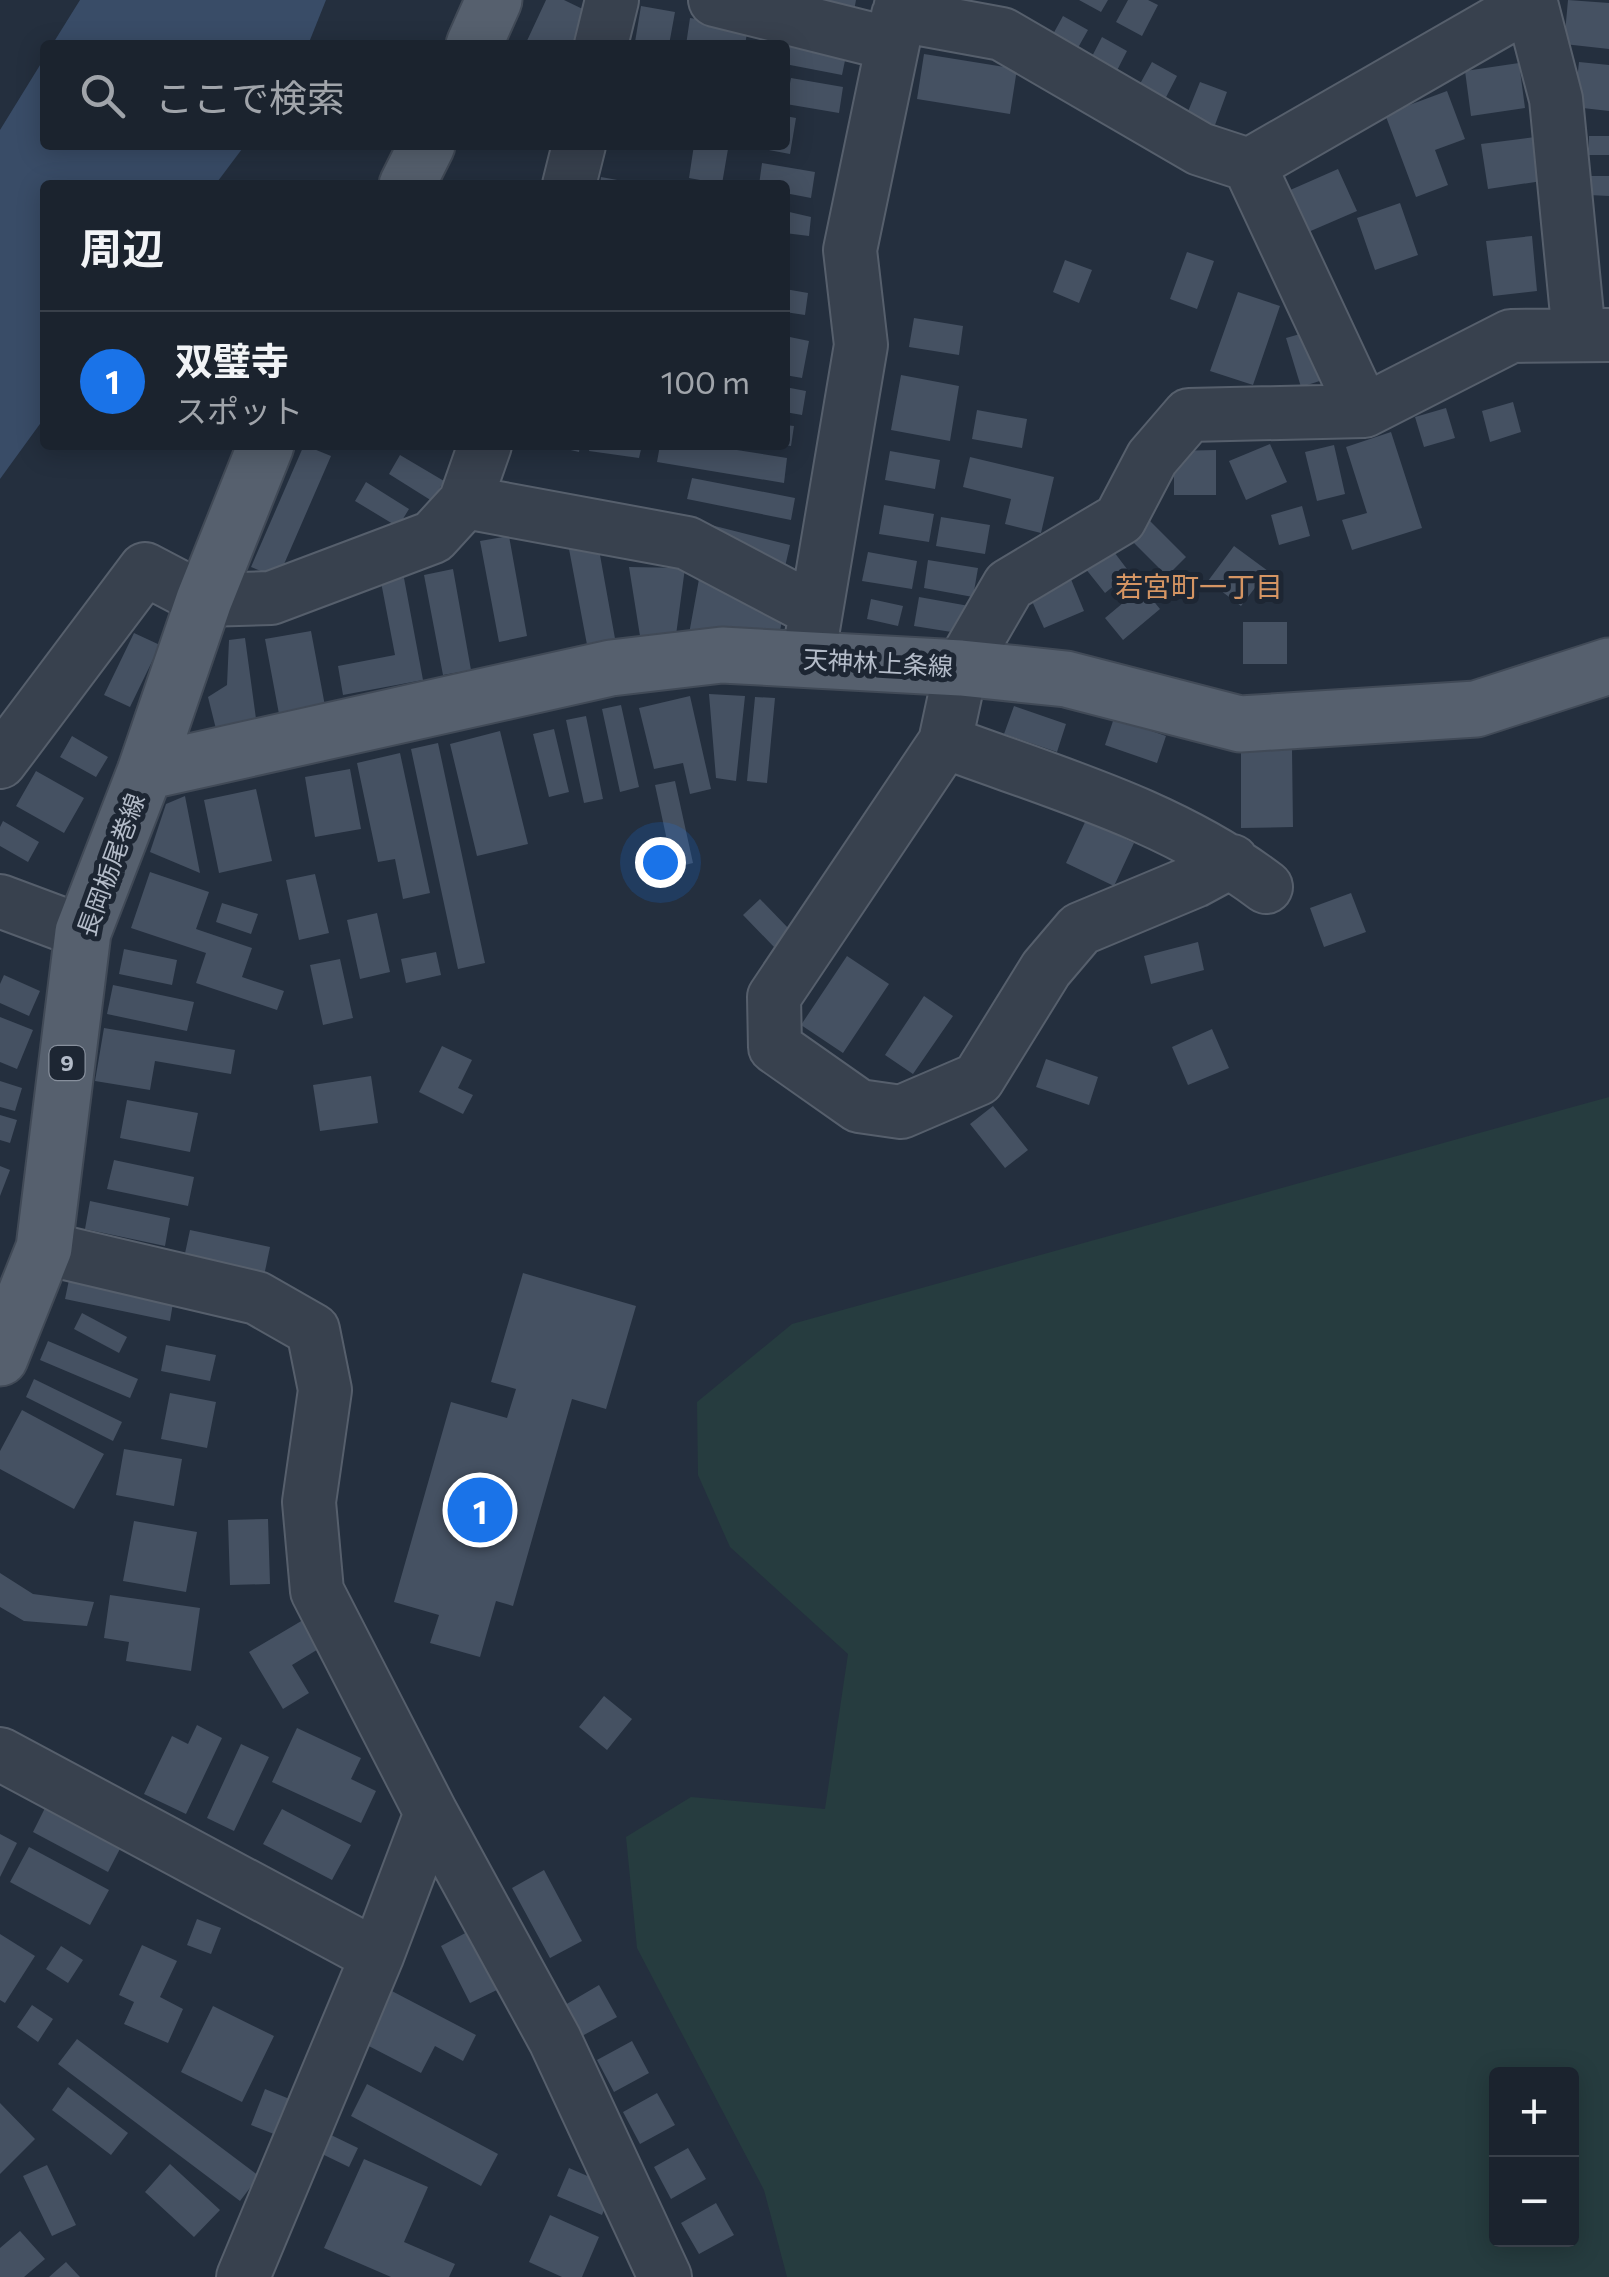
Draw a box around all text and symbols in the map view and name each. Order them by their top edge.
search box [40,40,790,150]
icon: search [75,68,130,123]
text: ここで検索 [155,73,345,120]
text: 周辺 [80,221,164,273]
text: 双璧寺 [175,336,289,383]
text: 1 [105,361,120,401]
text: 100 m [661,361,750,401]
text: スポット [175,390,303,430]
district label: 若宮町一丁目 [1115,569,1283,603]
street label: 天神林上条線 [802,643,954,681]
street label: 長岡栃尾巻線 [70,789,150,940]
your location [635,837,686,888]
road number: 9 [50,1046,84,1080]
pin: 1 [448,1472,512,1548]
map controls [1489,2067,1579,2247]
button: + [1489,2067,1579,2157]
button: − [1489,2157,1579,2247]

